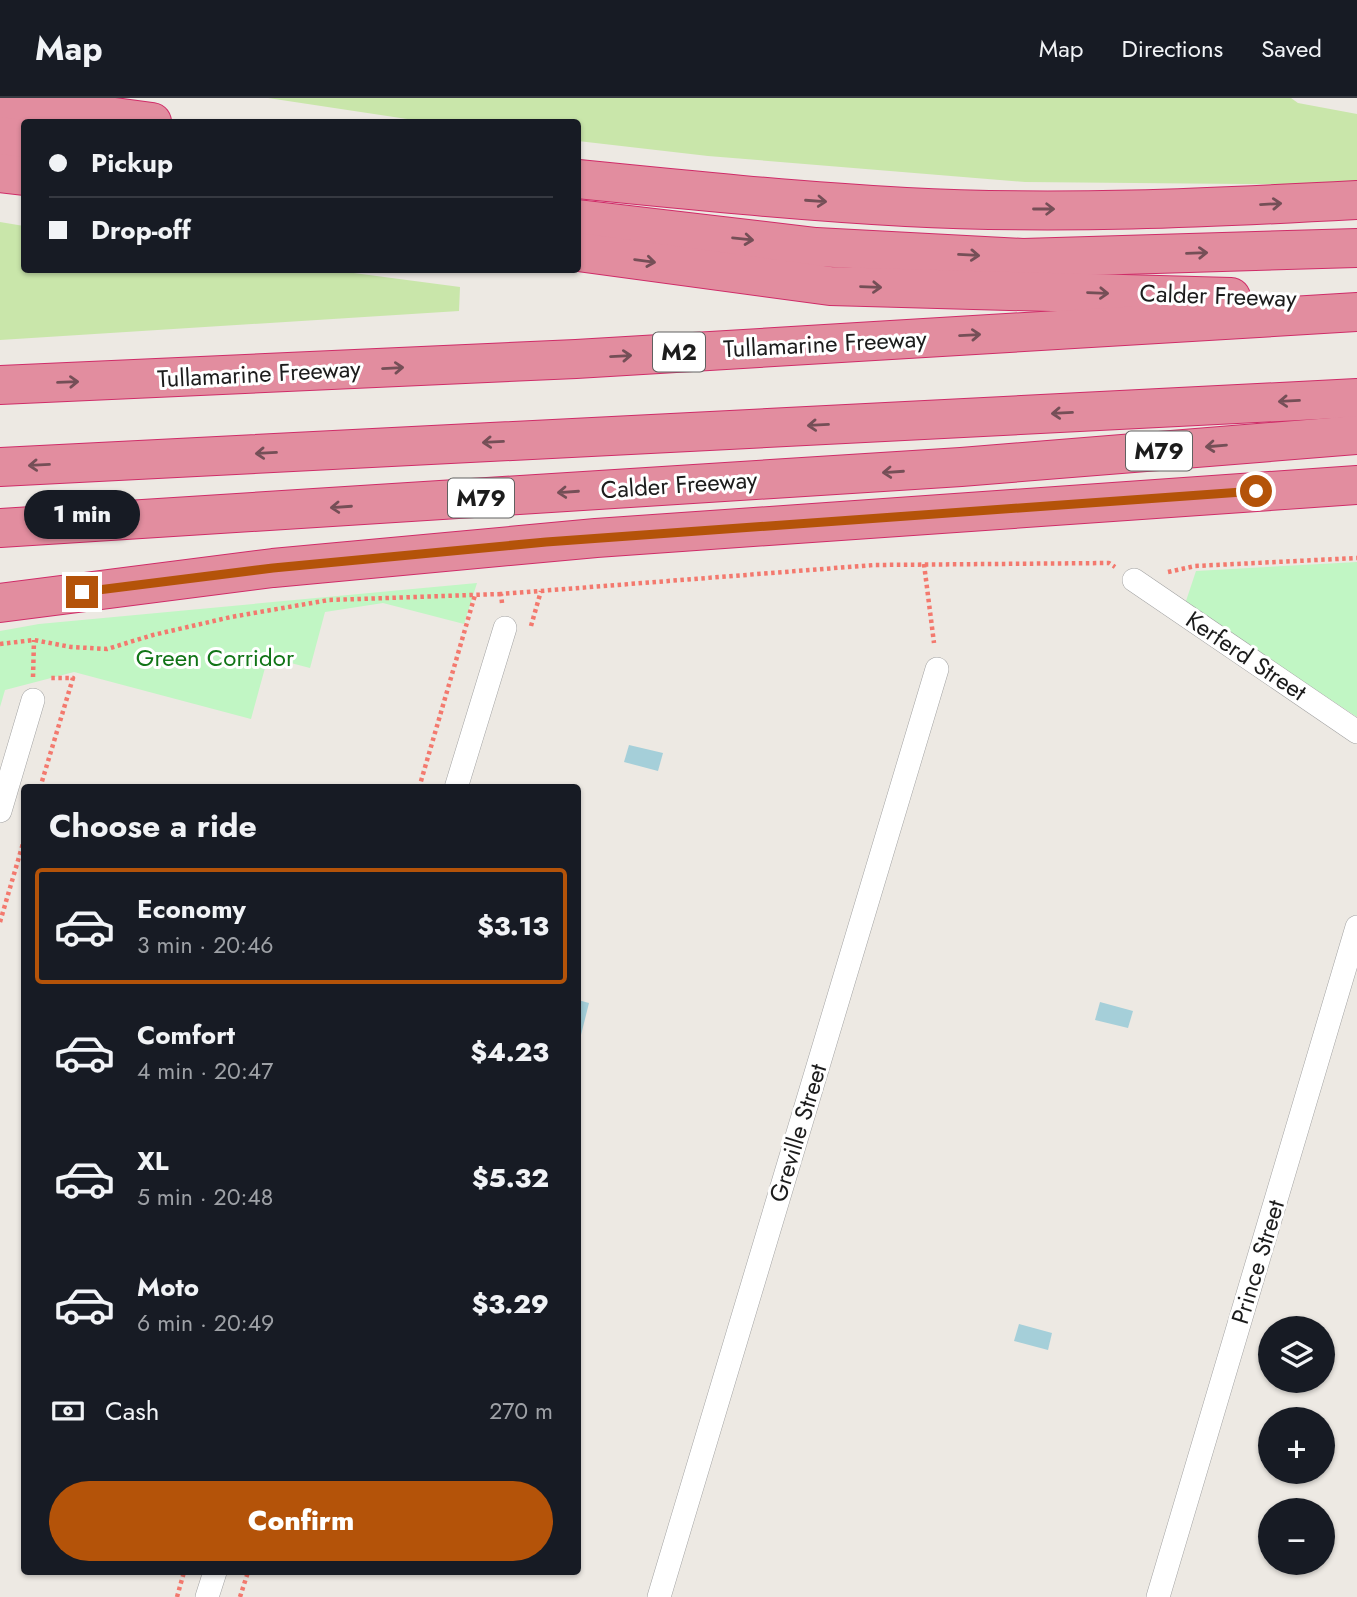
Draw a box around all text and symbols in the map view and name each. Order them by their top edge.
text: Map [35,25,103,72]
text: Map [1039,31,1084,66]
text: Directions [1122,31,1223,66]
text: Saved [1261,31,1322,66]
text: Pickup [91,144,173,182]
one-way arrow [805,194,828,207]
one-way arrow [1259,198,1282,211]
one-way arrow [1032,202,1055,216]
text: Drop-off [91,211,191,249]
one-way arrow [731,233,753,246]
one-way arrow [1185,246,1208,260]
one-way arrow [958,249,980,262]
one-way arrow [633,255,656,268]
street label: Calder Freeway [1139,275,1298,316]
one-way arrow [859,280,882,294]
one-way arrow [1087,286,1110,300]
street label: Tullamarine Freeway [723,321,928,366]
one-way arrow [958,328,981,341]
road number: M2 [653,332,705,372]
one-way arrow [609,349,631,362]
street label: Tullamarine Freeway [157,351,362,396]
one-way arrow [382,361,405,374]
one-way arrow [56,376,79,389]
one-way arrow [1278,395,1301,408]
one-way arrow [1050,406,1073,419]
one-way arrow [807,419,830,432]
road number: M79 [1126,432,1192,470]
one-way arrow [482,435,505,448]
one-way arrow [1205,440,1228,453]
one-way arrow [255,447,278,460]
one-way arrow [28,459,51,472]
street label: Calder Freeway [599,462,759,507]
one-way arrow [882,465,905,478]
route start [1240,475,1272,507]
road number: M79 [448,478,514,518]
one-way arrow [557,486,580,499]
callout: 1 min [24,490,140,540]
text: 1 min [53,497,111,531]
one-way arrow [330,500,353,513]
route end [66,576,98,608]
street label: Kerferd Street [1179,602,1314,709]
park label: Green Corridor [136,640,295,675]
text: Choose a ride [49,803,257,849]
text: Economy [137,890,246,928]
icon: car [53,895,116,958]
text: $3.13 [477,907,549,945]
text: 3 min · 20:46 [137,928,274,962]
text: Comfort [137,1016,235,1054]
icon: car [53,1021,116,1084]
text: $4.23 [470,1033,549,1071]
text: 4 min · 20:47 [137,1054,273,1088]
street label: Greville Street [760,1059,835,1206]
text: XL [137,1142,169,1180]
icon: car [53,1147,116,1210]
text: $5.32 [472,1159,549,1197]
text: 5 min · 20:48 [137,1180,273,1214]
street label: Prince Street [1222,1195,1293,1328]
text: Moto [137,1268,199,1306]
icon: car [53,1273,116,1336]
text: $3.29 [472,1285,549,1323]
text: 6 min · 20:49 [137,1306,274,1340]
map controls [1258,1316,1335,1575]
button: layers [1258,1316,1335,1393]
icon: cash [49,1392,87,1430]
text: Cash [105,1392,159,1430]
text: 270 m [489,1394,553,1428]
button: + [1258,1407,1335,1484]
button: Confirm [49,1481,553,1561]
button: − [1258,1498,1335,1575]

